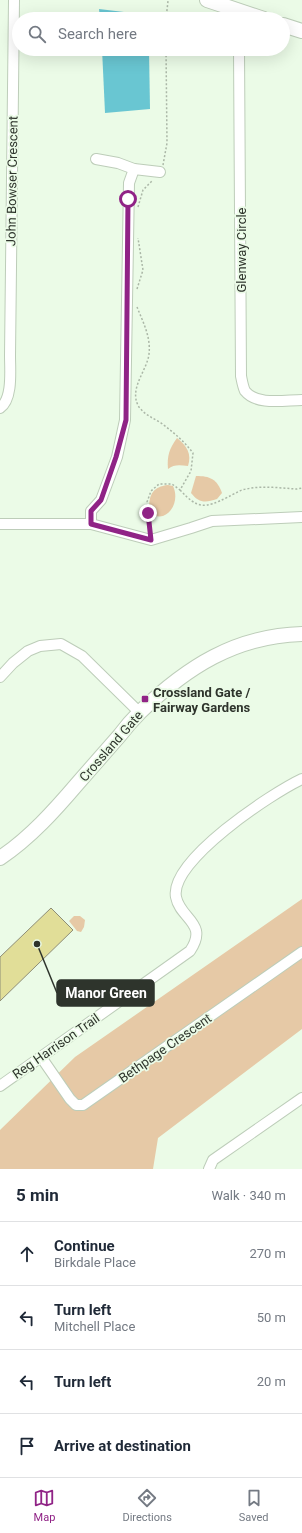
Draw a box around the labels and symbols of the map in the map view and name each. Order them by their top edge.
street label: John Bowser Crescent [3,116,21,246]
route start [119,190,137,208]
street label: Glenway Circle [234,207,249,292]
route end [139,504,157,522]
place label: Crossland Gate / Fairway Gardens [153,685,250,715]
marker: Crossland Gate / Fairway Gardens [140,694,150,704]
street label: Crossland Gate [76,708,146,784]
callout: Manor Green [57,980,154,1006]
text: Manor Green [65,985,147,1001]
street label: Reg Harrison Trail [10,1010,102,1082]
street label: Bethpage Crescent [116,1010,214,1086]

